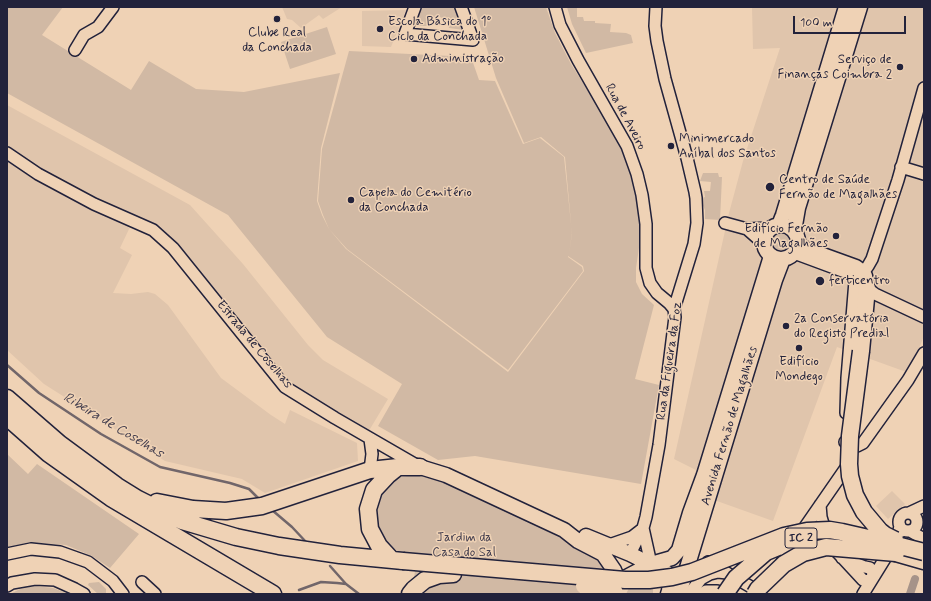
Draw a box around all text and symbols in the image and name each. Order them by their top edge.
scale bar [795,8,908,34]
marker: Clube Real da Conchada [272,14,282,24]
place label: Escola Básica do 1º Ciclo da Conchada [388,14,492,45]
text: 100 m [800,15,832,31]
marker: Escola Básica do 1º Ciclo da Conchada [375,24,385,34]
place label: Clube Real da Conchada [242,25,312,56]
place label: Administração [422,51,504,67]
place label: Serviço de Finanças Coimbra 2 [778,52,892,83]
marker: Administração [409,54,419,64]
marker: Serviço de Finanças Coimbra 2 [895,62,905,72]
street label: Rua de Aveiro [601,81,649,153]
place label: Minimercado Aníbal dos Santos [679,131,776,162]
marker: Minimercado Aníbal dos Santos [666,141,676,151]
place label: Centro de Saúde Fernão de Magalhães [779,172,897,203]
marker: Centro de Saúde Fernão de Magalhães [764,181,776,193]
place label: Capela do Cemitério da Conchada [359,185,472,216]
marker: Capela do Cemitério da Conchada [346,195,356,205]
place label: Edifício Fernão de Magalhães [745,221,828,252]
marker: Edifício Fernão de Magalhães [831,231,841,241]
place label: ferticentro [829,273,890,289]
marker: ferticentro [814,275,826,287]
street label: Estrada de Coselhas [213,298,295,392]
street label: Rua da Figueira da Foz [654,301,686,421]
place label: 2a Conservatória do Registo Predial [794,311,889,342]
marker: 2a Conservatória do Registo Predial [781,321,791,331]
marker: Edifício Mondego [794,343,804,353]
street label: Avenida Fernão de Magalhães [698,345,762,507]
place label: Edifício Mondego [775,354,823,385]
water label: Ribeira de Coselhas [60,389,166,463]
road number: IC 2 [785,528,817,548]
park label: Jardim da Casa do Sal [432,530,496,561]

